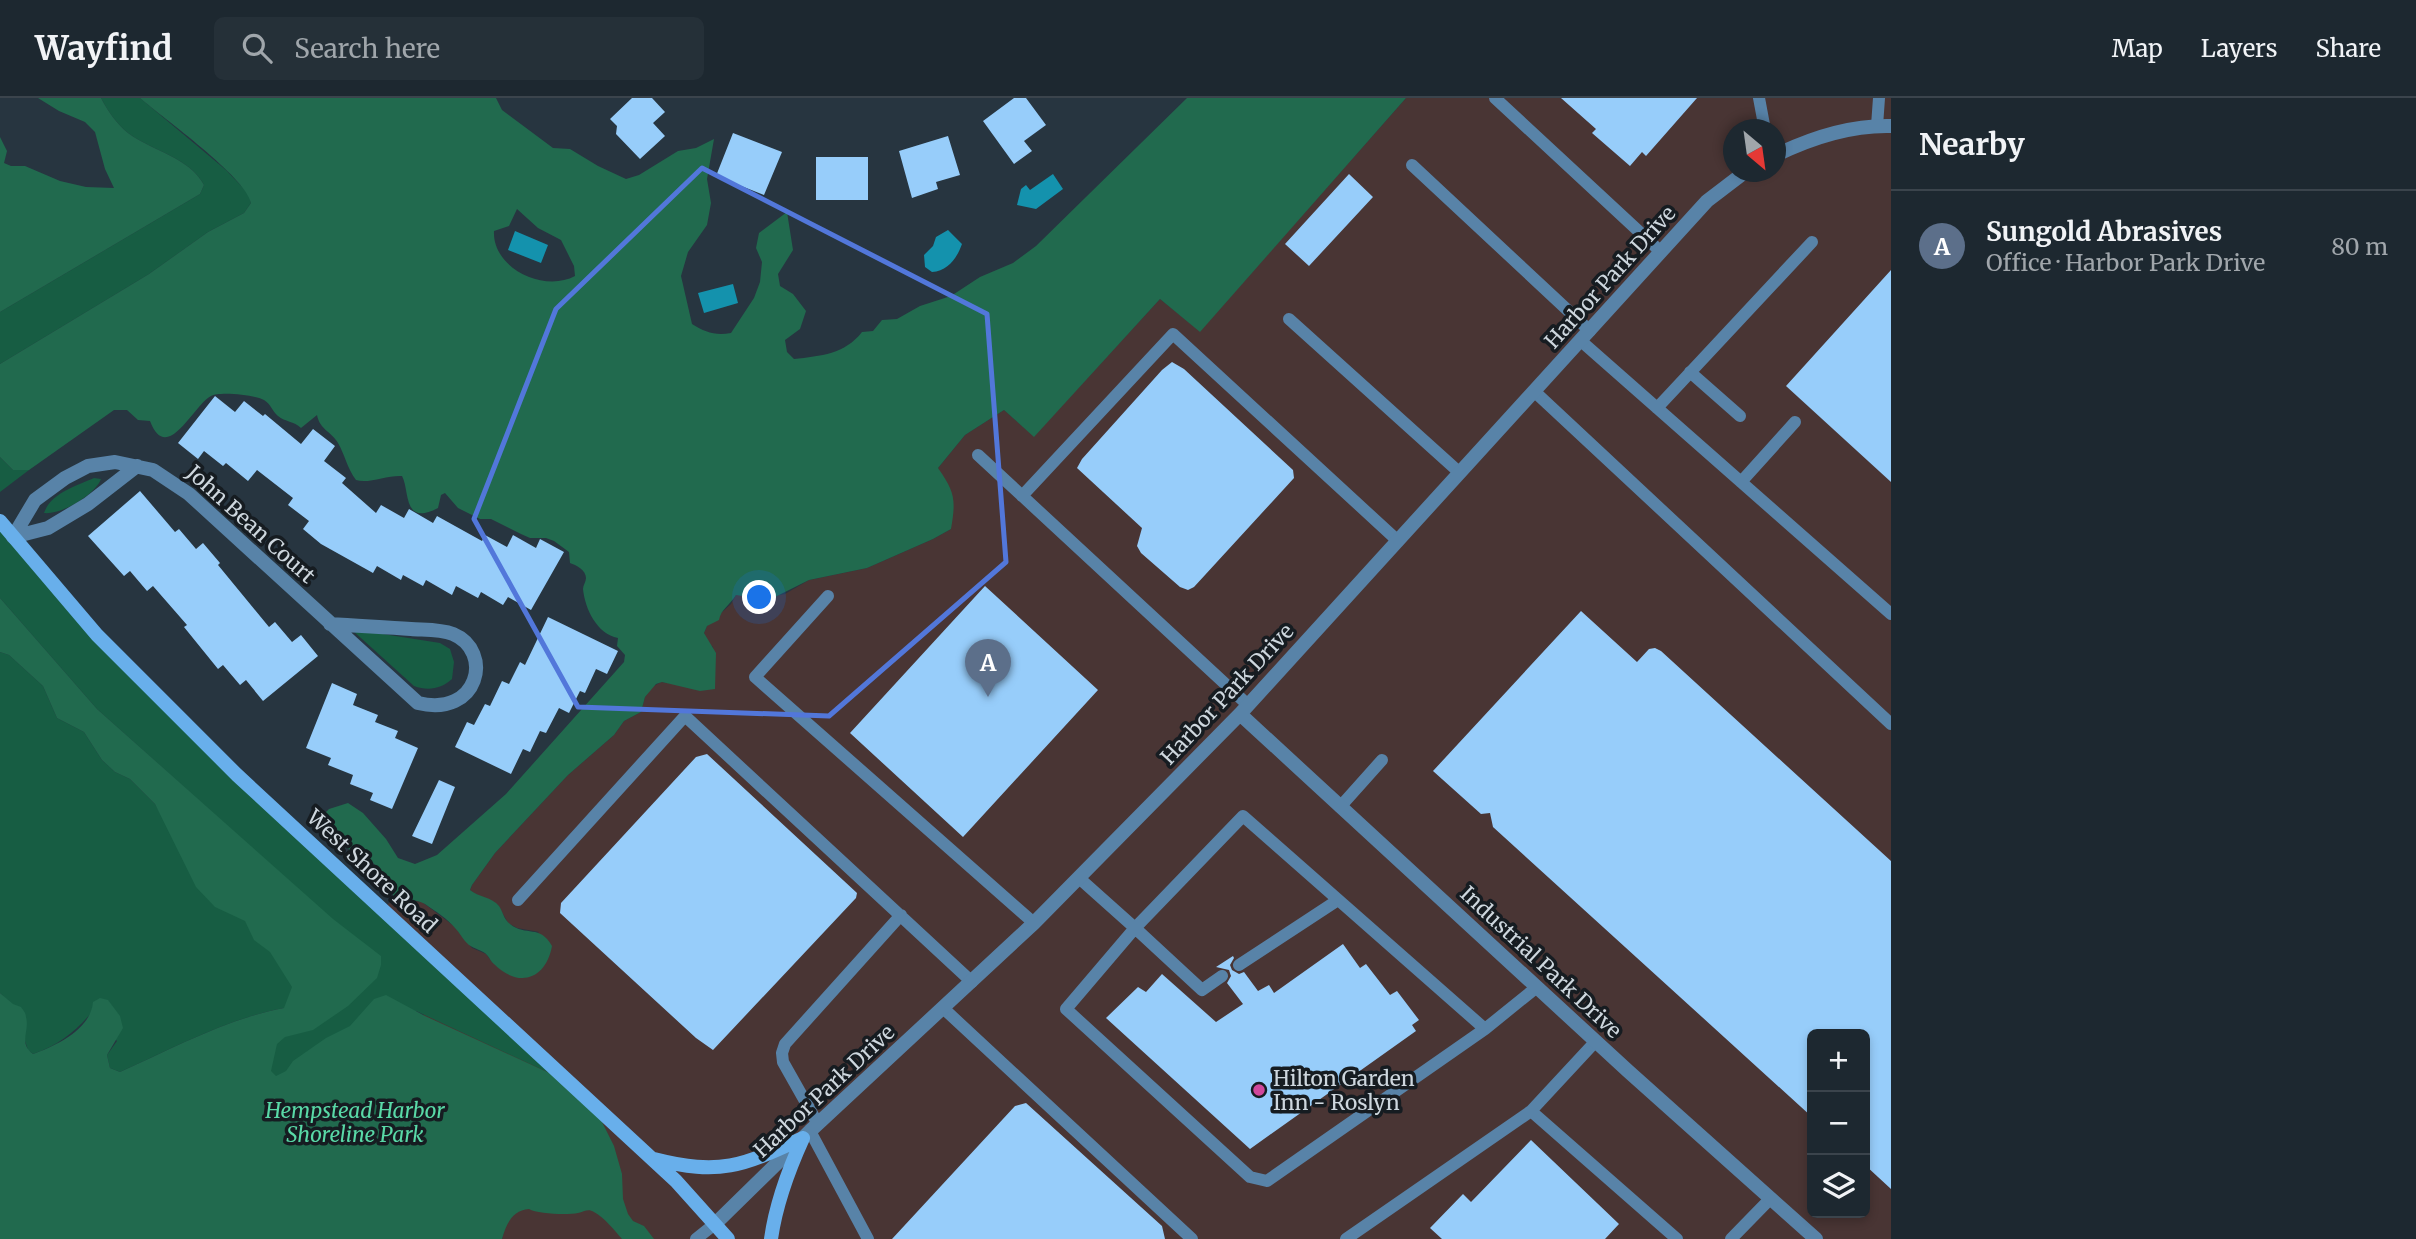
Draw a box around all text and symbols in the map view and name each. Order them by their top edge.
search box [214,17,704,80]
text: Wayfind [35,28,172,69]
icon: search [238,29,276,67]
text: Search here [294,32,440,65]
text: Map [2112,33,2163,64]
text: Layers [2201,33,2277,64]
text: Share [2315,33,2381,64]
north arrow [1723,119,1786,182]
text: Nearby [1919,125,2025,163]
street label: Harbor Park Drive [1539,200,1681,354]
text: Sungold Abrasives [1986,215,2222,248]
text: A [1934,232,1950,261]
text: 80 m [2331,232,2388,261]
text: Office · Harbor Park Drive [1986,248,2265,277]
street label: John Bean Court [180,458,321,589]
your location [742,580,776,614]
street label: Harbor Park Drive [1155,618,1299,770]
pin: A [965,639,1011,697]
street label: West Shore Road [300,803,443,939]
street label: Industrial Park Drive [1455,880,1627,1044]
street label: Harbor Park Drive [748,1019,900,1163]
map controls [1807,1029,1870,1218]
button: + [1807,1029,1870,1092]
place label: Hilton Garden Inn - Roslyn [1273,1065,1415,1116]
marker: Hilton Garden Inn - Roslyn [1251,1082,1267,1098]
button: − [1807,1092,1870,1155]
park label: Hempstead Harbor Shoreline Park [264,1097,445,1148]
button: layers [1807,1155,1870,1218]

